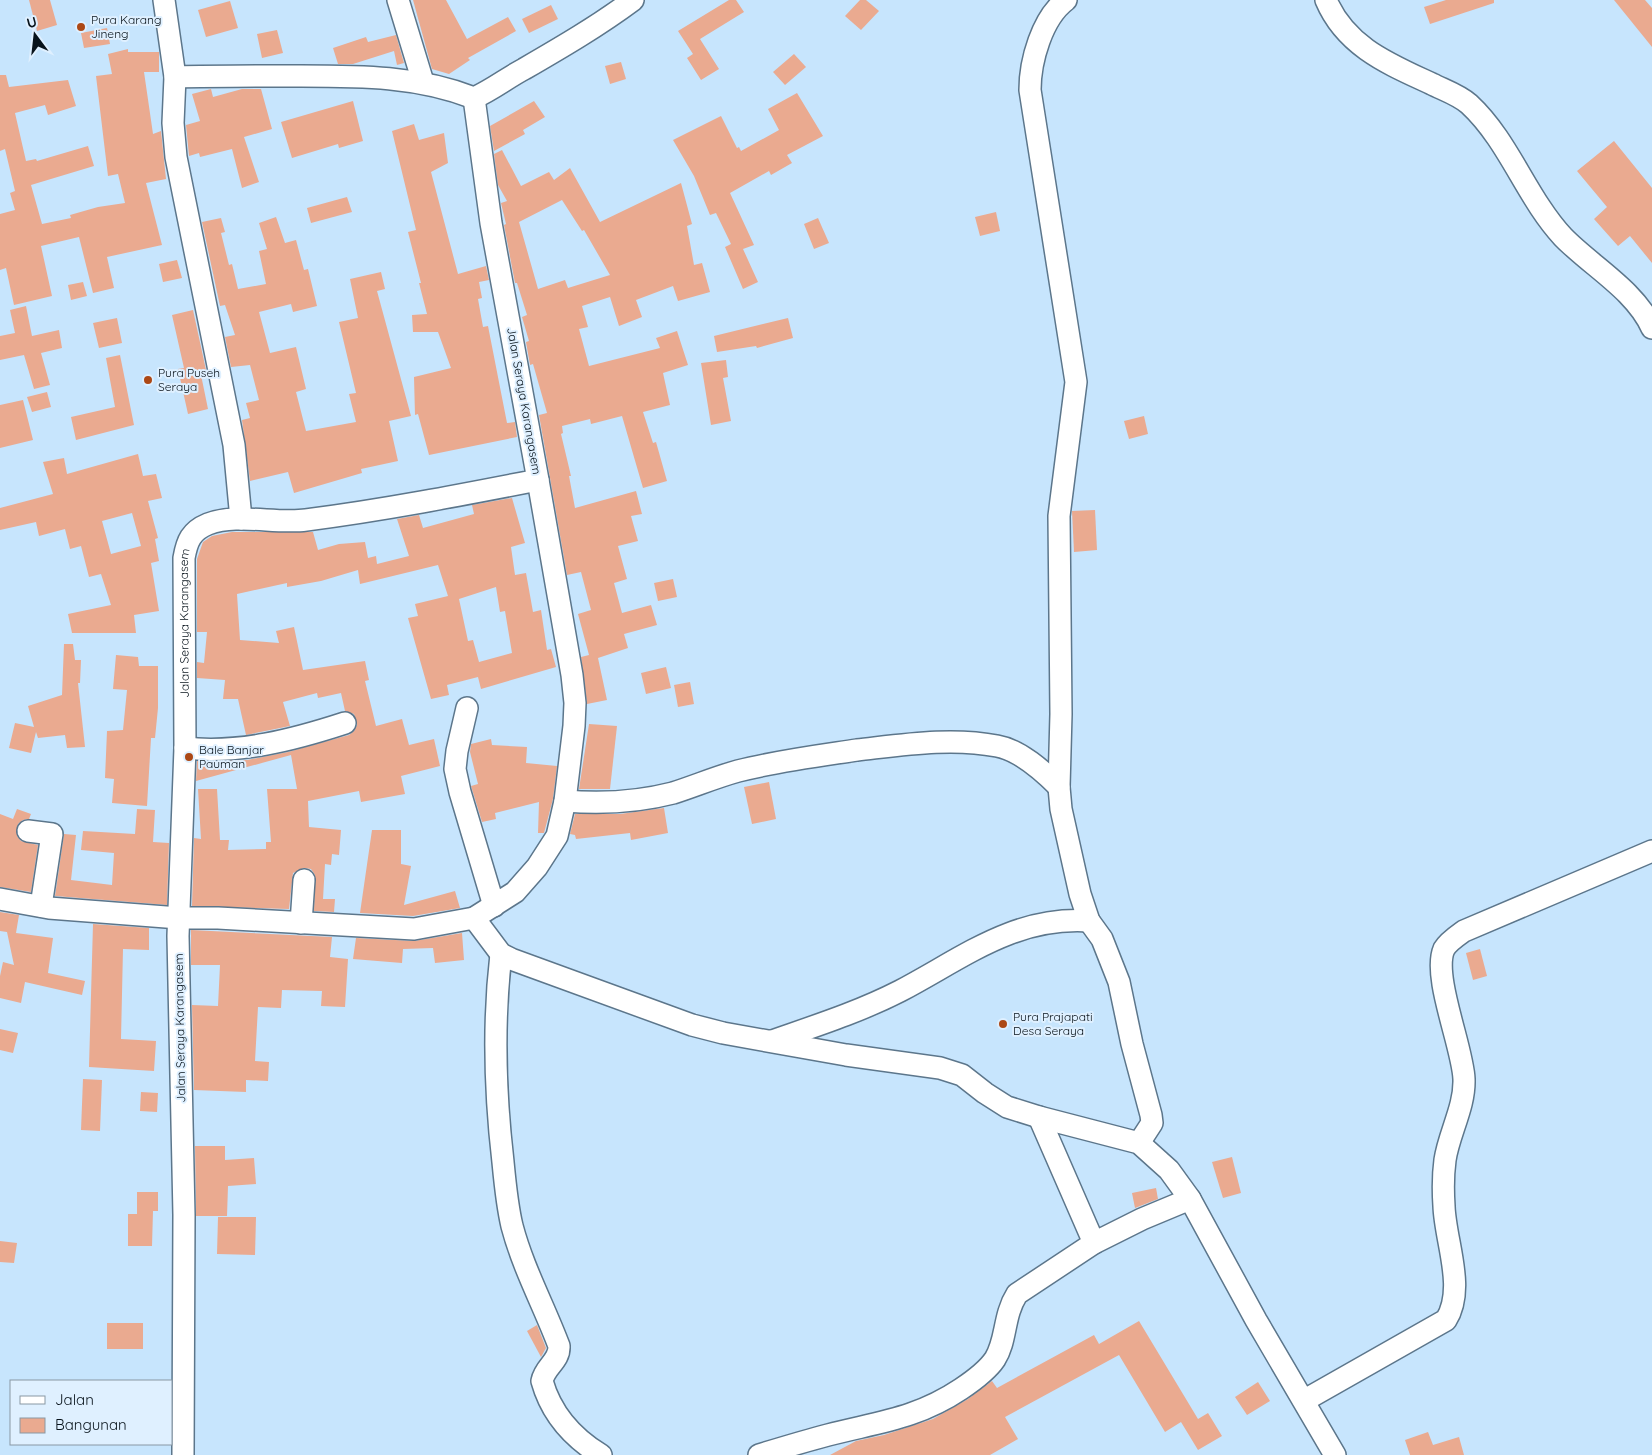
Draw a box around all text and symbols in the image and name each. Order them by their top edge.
north arrow [10,10,60,60]
text: U [25,12,39,32]
place label: Pura Karang Jineng [91,12,162,41]
marker: Pura Karang Jineng [75,21,87,33]
street label: Jalan Seraya Karangasem [504,326,545,476]
place label: Pura Puseh Seraya [158,365,220,394]
marker: Pura Puseh Seraya [142,374,154,386]
street label: Jalan Seraya Karangasem [176,547,193,698]
place label: Bale Banjar Pauman [199,742,264,771]
marker: Bale Banjar Pauman [183,751,195,763]
street label: Jalan Seraya Karangasem [171,953,188,1103]
place label: Pura Prajapati Desa Seraya [1013,1009,1093,1038]
marker: Pura Prajapati Desa Seraya [997,1018,1009,1030]
legend [10,1380,172,1445]
text: Jalan [55,1390,94,1409]
text: Bangunan [55,1415,127,1434]

